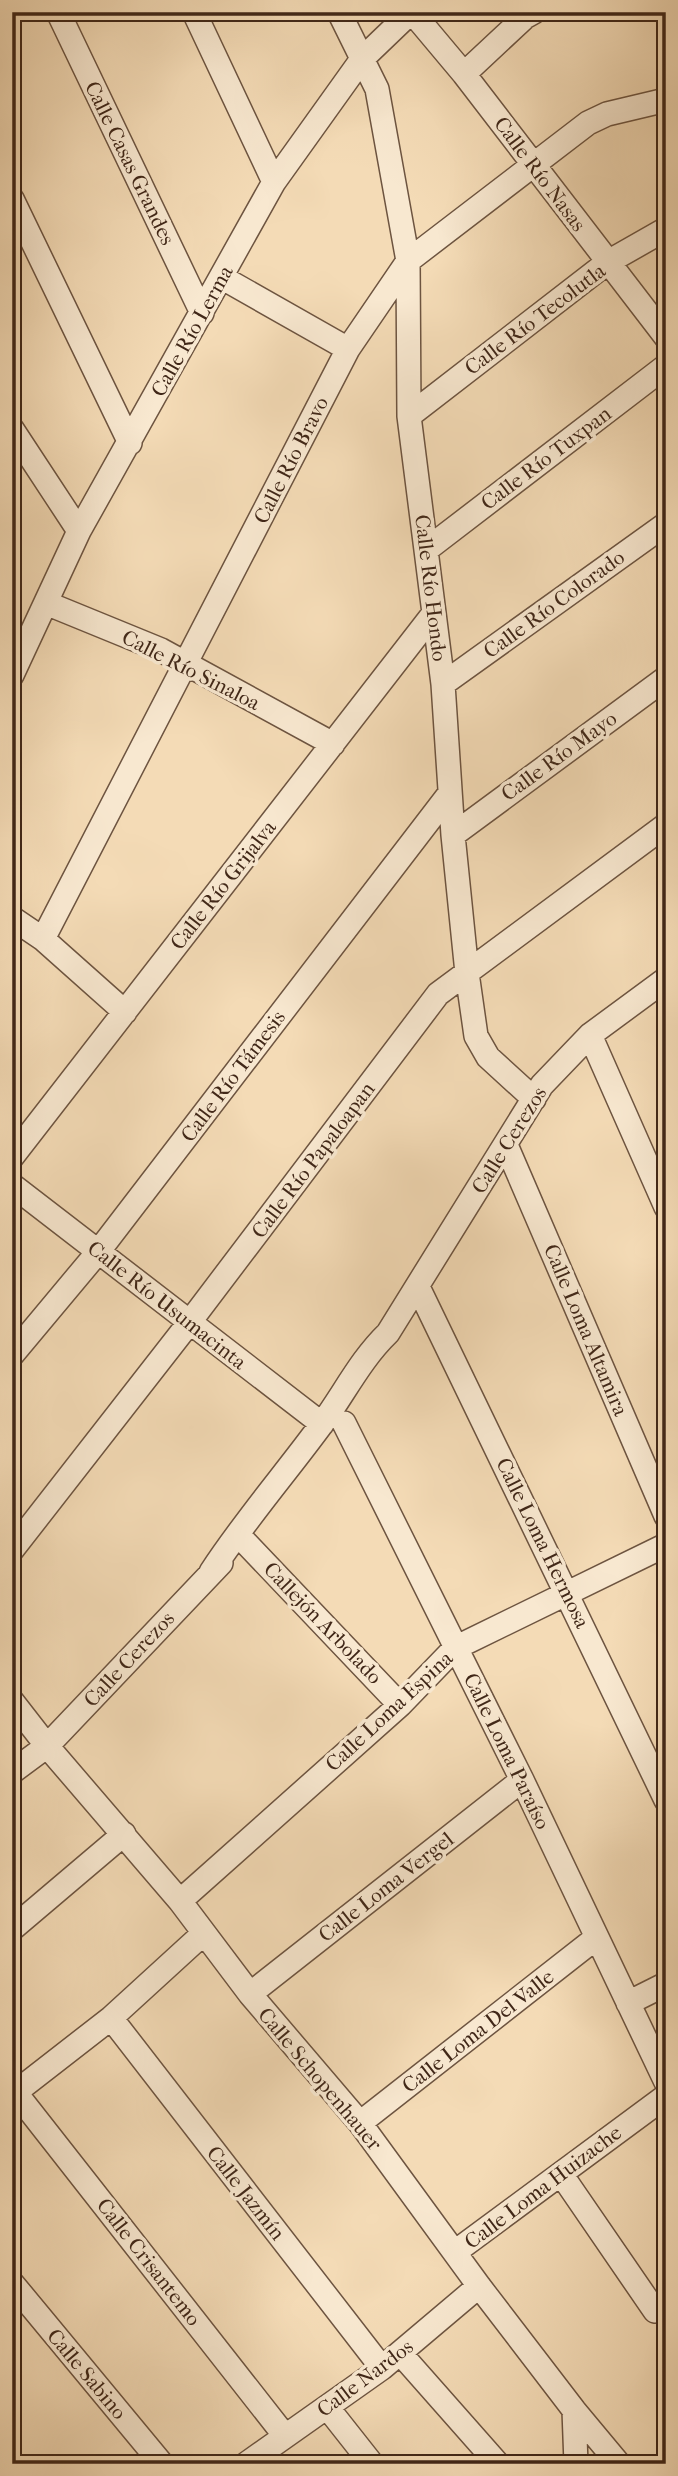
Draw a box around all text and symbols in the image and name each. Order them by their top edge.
street label: Calle Casas Grandes [80,77,180,249]
street label: Calle Río Nasas [489,112,591,236]
street label: Calle Río Tecolutla [460,258,610,380]
street label: Calle Río Lerma [146,261,238,401]
street label: Calle Río Bravo [249,393,333,527]
street label: Calle Río Tuxpan [476,401,616,515]
street label: Calle Río Hondo [410,513,452,663]
street label: Calle Río Colorado [479,545,629,663]
street label: Calle Río Sinaloa [118,625,264,715]
street label: Calle Río Mayo [497,706,621,806]
street label: Calle Río Grijalva [165,815,281,954]
street label: Calle Río Támesis [176,1005,290,1146]
street label: Calle Río Papaloapan [246,1077,380,1243]
street label: Calle Cerezos [467,1082,552,1198]
street label: Calle Río Usumacinta [83,1236,251,1374]
street label: Calle Loma Altamira [539,1241,633,1420]
street label: Calle Loma Hermosa [491,1454,595,1632]
street label: Callejón Arbolado [259,1557,387,1689]
street label: Calle Cerezos [79,1606,179,1712]
street label: Calle Loma Espina [320,1646,458,1776]
street label: Calle Loma Paraíso [459,1669,555,1833]
street label: Calle Loma Vergel [314,1827,458,1947]
street label: Calle Loma Del Valle [397,1964,559,2098]
street label: Calle Schopenhauer [253,2003,387,2155]
street label: Calle Loma Huizache [460,2120,626,2254]
street label: Calle Jazmín [202,2141,290,2245]
street label: Calle Crisantemo [92,2194,206,2330]
street label: Calle Sabino [42,2324,132,2424]
street label: Calle Nardos [312,2334,418,2422]

